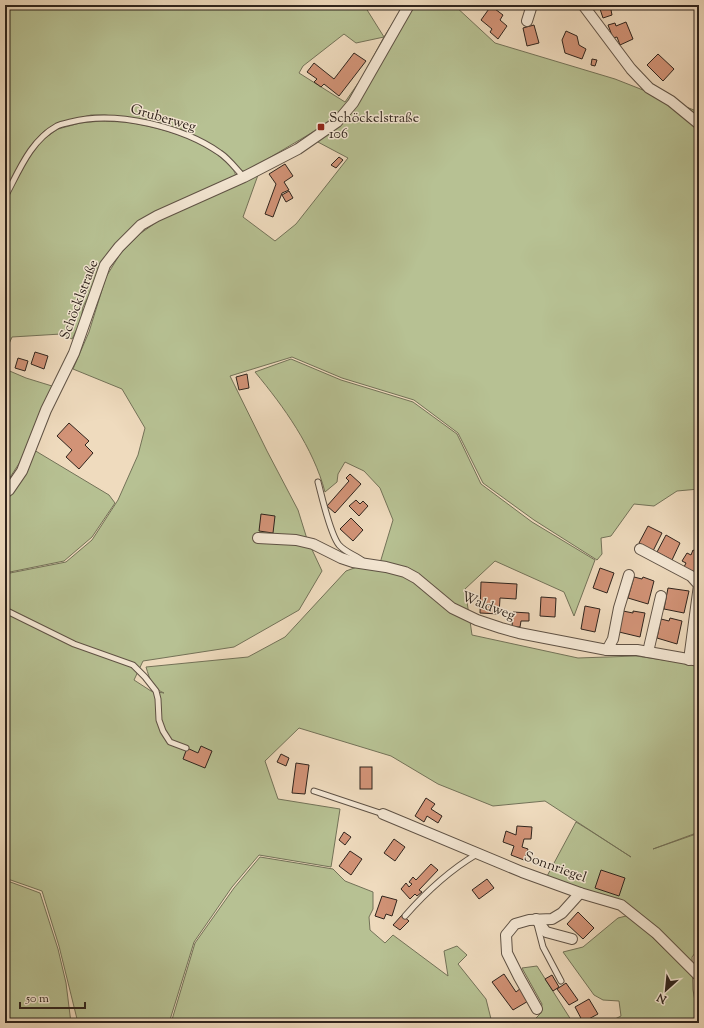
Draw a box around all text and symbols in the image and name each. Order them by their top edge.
street label: Gruberweg [128,100,198,138]
place label: Schöckelstraße 106 [329,109,419,145]
marker: Schöckelstraße 106 [316,122,326,132]
street label: Schöcklstraße [56,257,104,343]
street label: Waldweg [458,588,518,626]
street label: Sonnriegel [521,847,589,889]
north arrow [646,970,686,1010]
scale bar [20,984,85,1010]
text: N [654,989,670,1008]
text: 50 m [25,990,49,1008]

